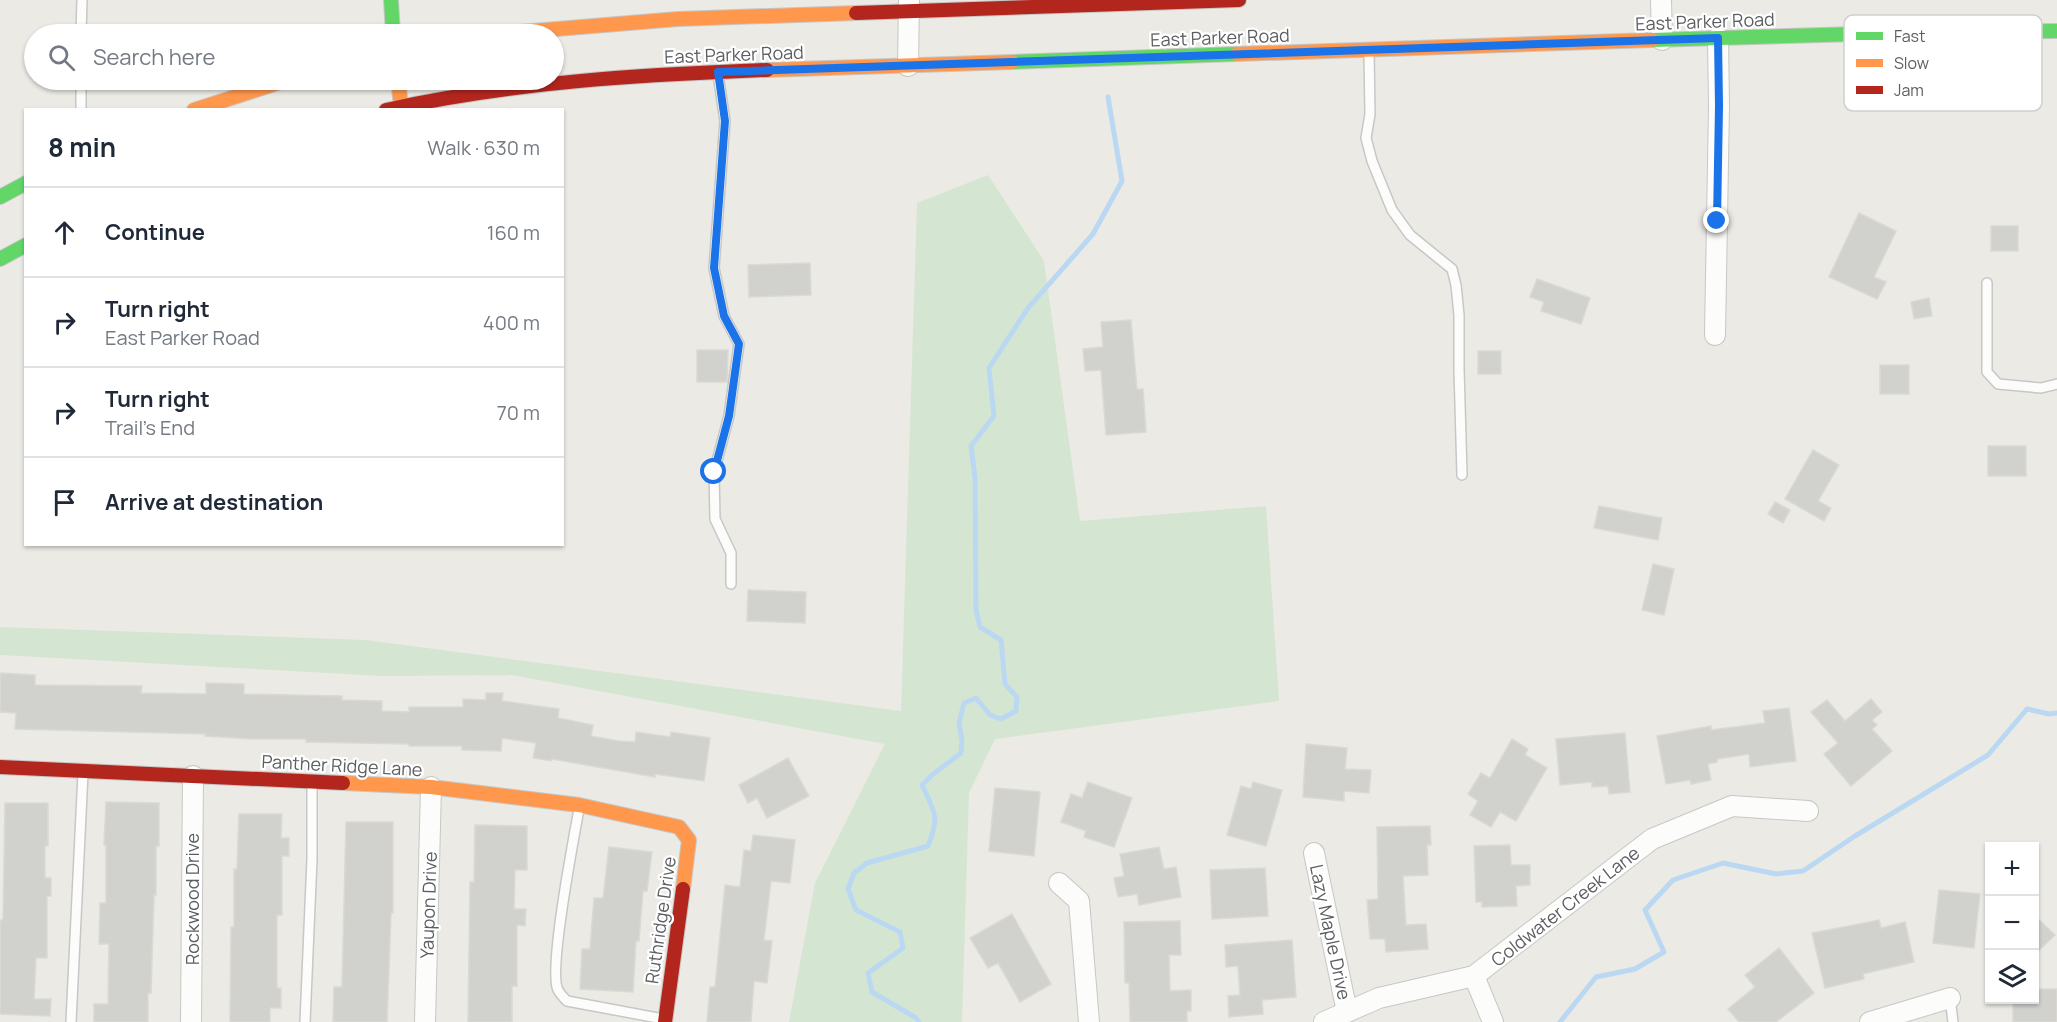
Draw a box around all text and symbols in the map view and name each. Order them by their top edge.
street label: East Parker Road [1635,7,1775,35]
legend [1844,15,2042,111]
street label: East Parker Road [1150,23,1290,51]
search box [24,24,564,90]
text: Fast [1894,25,1925,47]
street label: East Parker Road [664,40,804,68]
icon: search [45,41,78,74]
text: Search here [93,42,215,72]
text: Slow [1894,52,1929,74]
text: Jam [1894,79,1924,101]
text: 8 min [48,129,116,165]
text: Walk · 630 m [427,134,540,161]
route end [1703,207,1729,233]
icon: ahead [48,216,81,249]
text: Continue [105,217,205,247]
text: 160 m [487,219,540,246]
text: Turn right [105,294,210,324]
icon: right [48,306,81,339]
text: 400 m [483,309,540,336]
text: East Parker Road [105,324,260,351]
text: Turn right [105,384,210,414]
icon: right [48,396,81,429]
text: 70 m [497,399,540,426]
text: Trail's End [105,414,195,441]
route start [700,458,726,484]
icon: arrive [48,486,81,519]
text: Arrive at destination [105,487,323,517]
street label: Panther Ridge Lane [261,749,423,781]
street label: Rockwood Drive [180,833,204,965]
street label: Coldwater Creek Lane [1486,840,1644,972]
map controls [1985,842,2039,1004]
button: + [1985,842,2039,896]
street label: Yaupon Drive [414,851,442,959]
street label: Ruthridge Drive [639,855,681,985]
street label: Lazy Maple Drive [1305,862,1357,1002]
button: − [1985,896,2039,950]
button: layers [1985,950,2039,1004]

